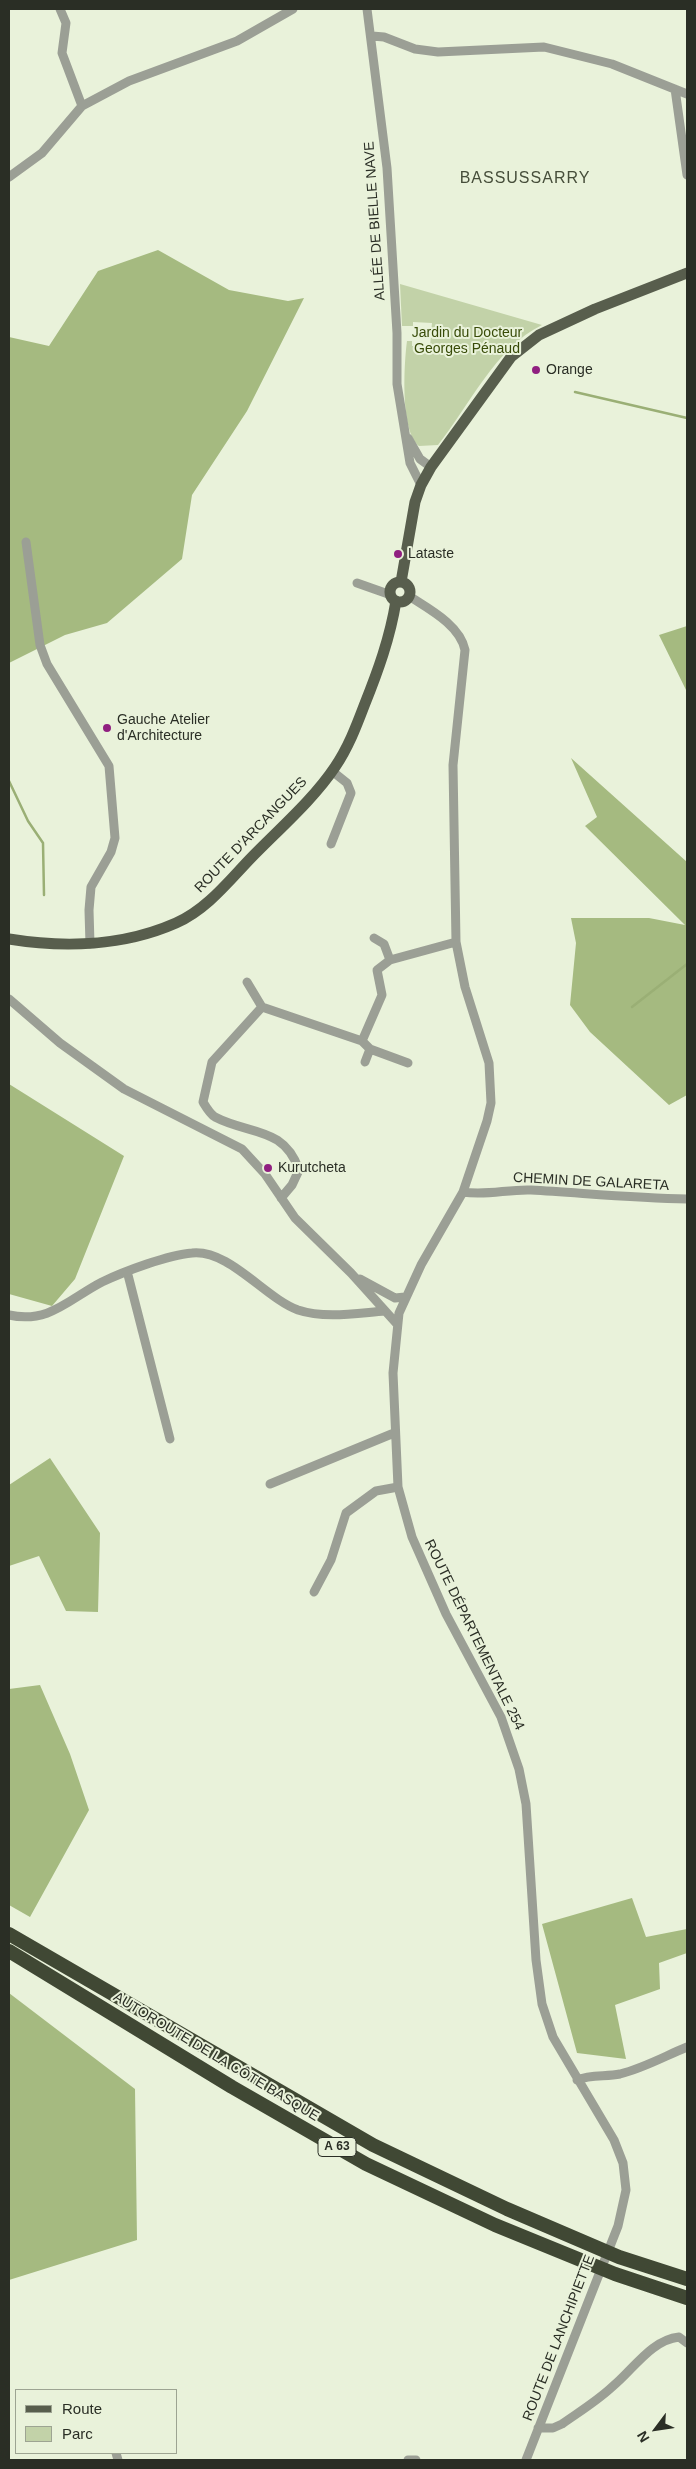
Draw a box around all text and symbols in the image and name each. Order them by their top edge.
street label: ALLÉE DE BIELLE NAVE [361,141,389,301]
district label: BASSUSSARRY [458,169,592,189]
park label: Jardin du Docteur Georges Pénaud [412,325,522,358]
place label: Orange [546,362,593,378]
marker: Orange [530,364,542,376]
place label: Lataste [408,546,454,562]
marker: Lataste [392,548,404,560]
place label: Gauche Atelier d'Architecture [117,712,210,744]
marker: Gauche Atelier d'Architecture [101,722,113,734]
street label: ROUTE D'ARCANGUES [191,774,311,896]
place label: Kurutcheta [278,1160,346,1176]
marker: Kurutcheta [262,1162,274,1174]
street label: CHEMIN DE GALARETA [513,1170,669,1194]
street label: ROUTE DÉPARTEMENTALE 254 [420,1537,528,1733]
street label: AUTOROUTE DE LA CÔTE BASQUE [110,1989,322,2125]
road number: A 63 [318,2138,356,2156]
street label: ROUTE DE LANCHIPIETTE [520,2253,598,2423]
legend [15,2389,178,2454]
text: Route [62,2400,102,2417]
north arrow [631,2404,681,2454]
text: Parc [62,2425,93,2442]
text: N [634,2428,653,2445]

